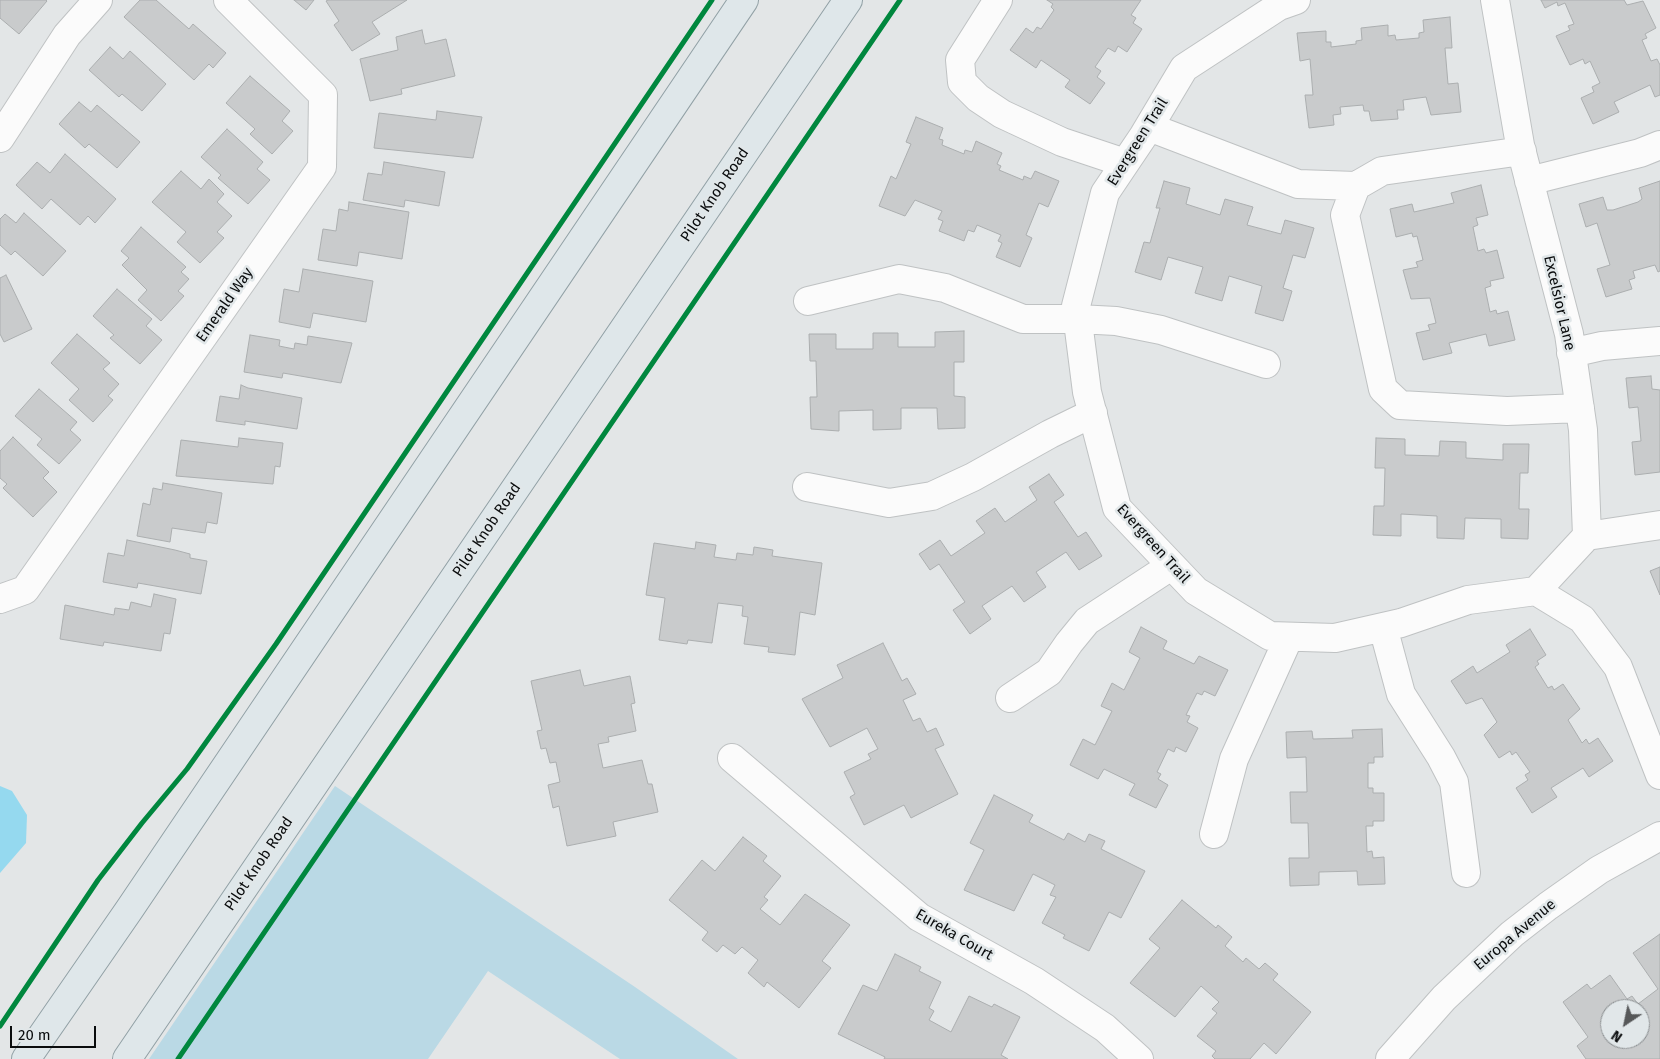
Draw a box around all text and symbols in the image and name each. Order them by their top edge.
street label: Evergreen Trail [1104,95,1172,189]
street label: Pilot Knob Road [677,145,753,245]
street label: Excelsior Lane [1539,254,1579,352]
street label: Emerald Way [193,264,257,346]
street label: Pilot Knob Road [449,480,525,580]
street label: Evergreen Trail [1113,501,1193,587]
street label: Pilot Knob Road [221,814,297,914]
street label: Europa Avenue [1470,896,1560,974]
street label: Eureka Court [912,906,996,964]
north arrow [1600,999,1650,1049]
scale bar [12,1016,99,1048]
text: 20 m [18,1026,51,1044]
text: N [1608,1026,1626,1046]

